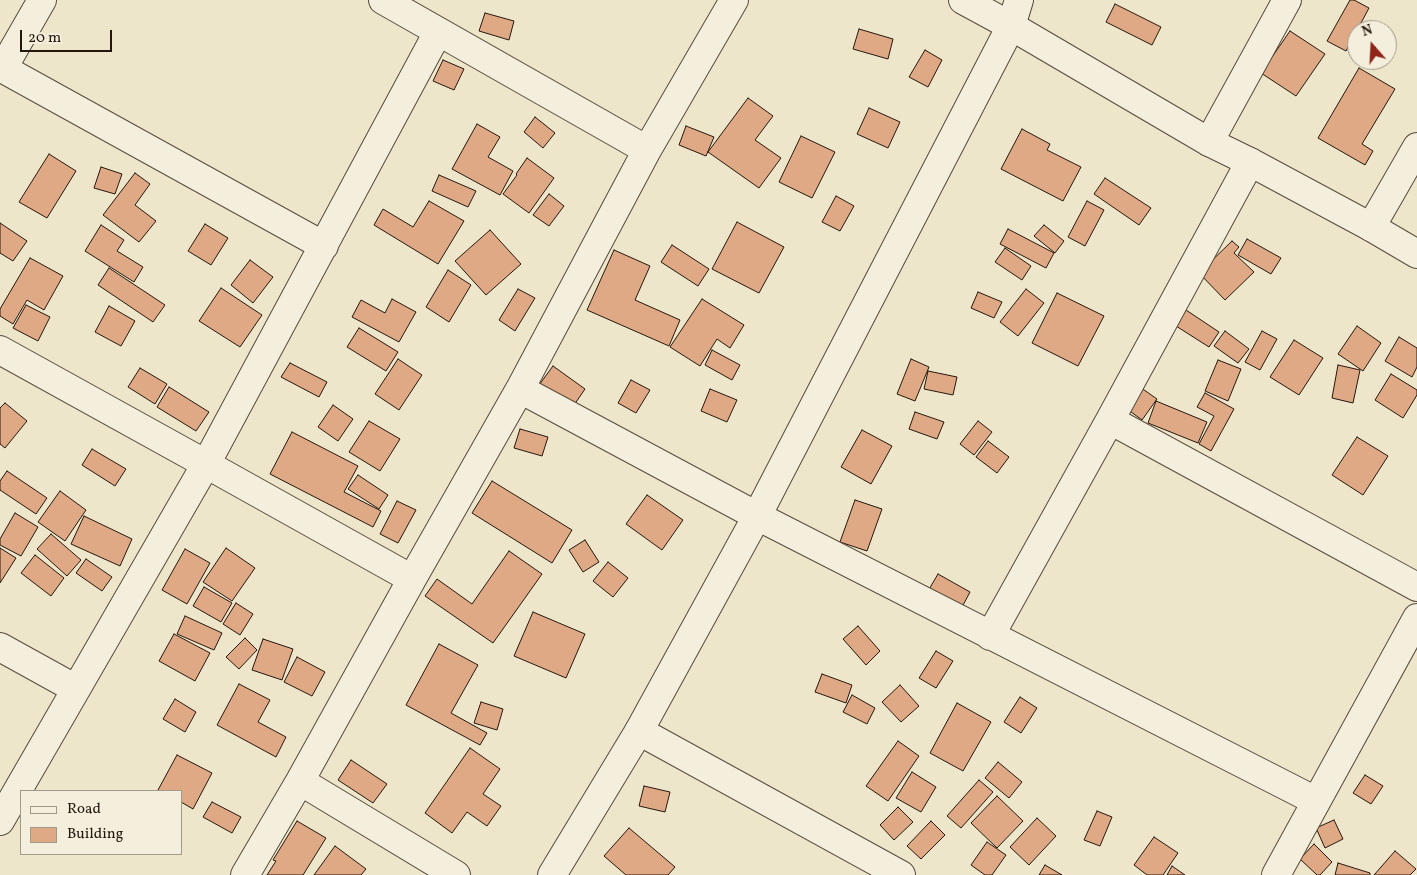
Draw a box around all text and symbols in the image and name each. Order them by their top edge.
scale bar [22,20,115,52]
north arrow [1347,20,1397,70]
text: N [1359,21,1375,42]
text: 20 m [28,28,61,49]
legend [20,790,182,855]
text: Road [67,799,101,820]
text: Building [67,824,123,845]

